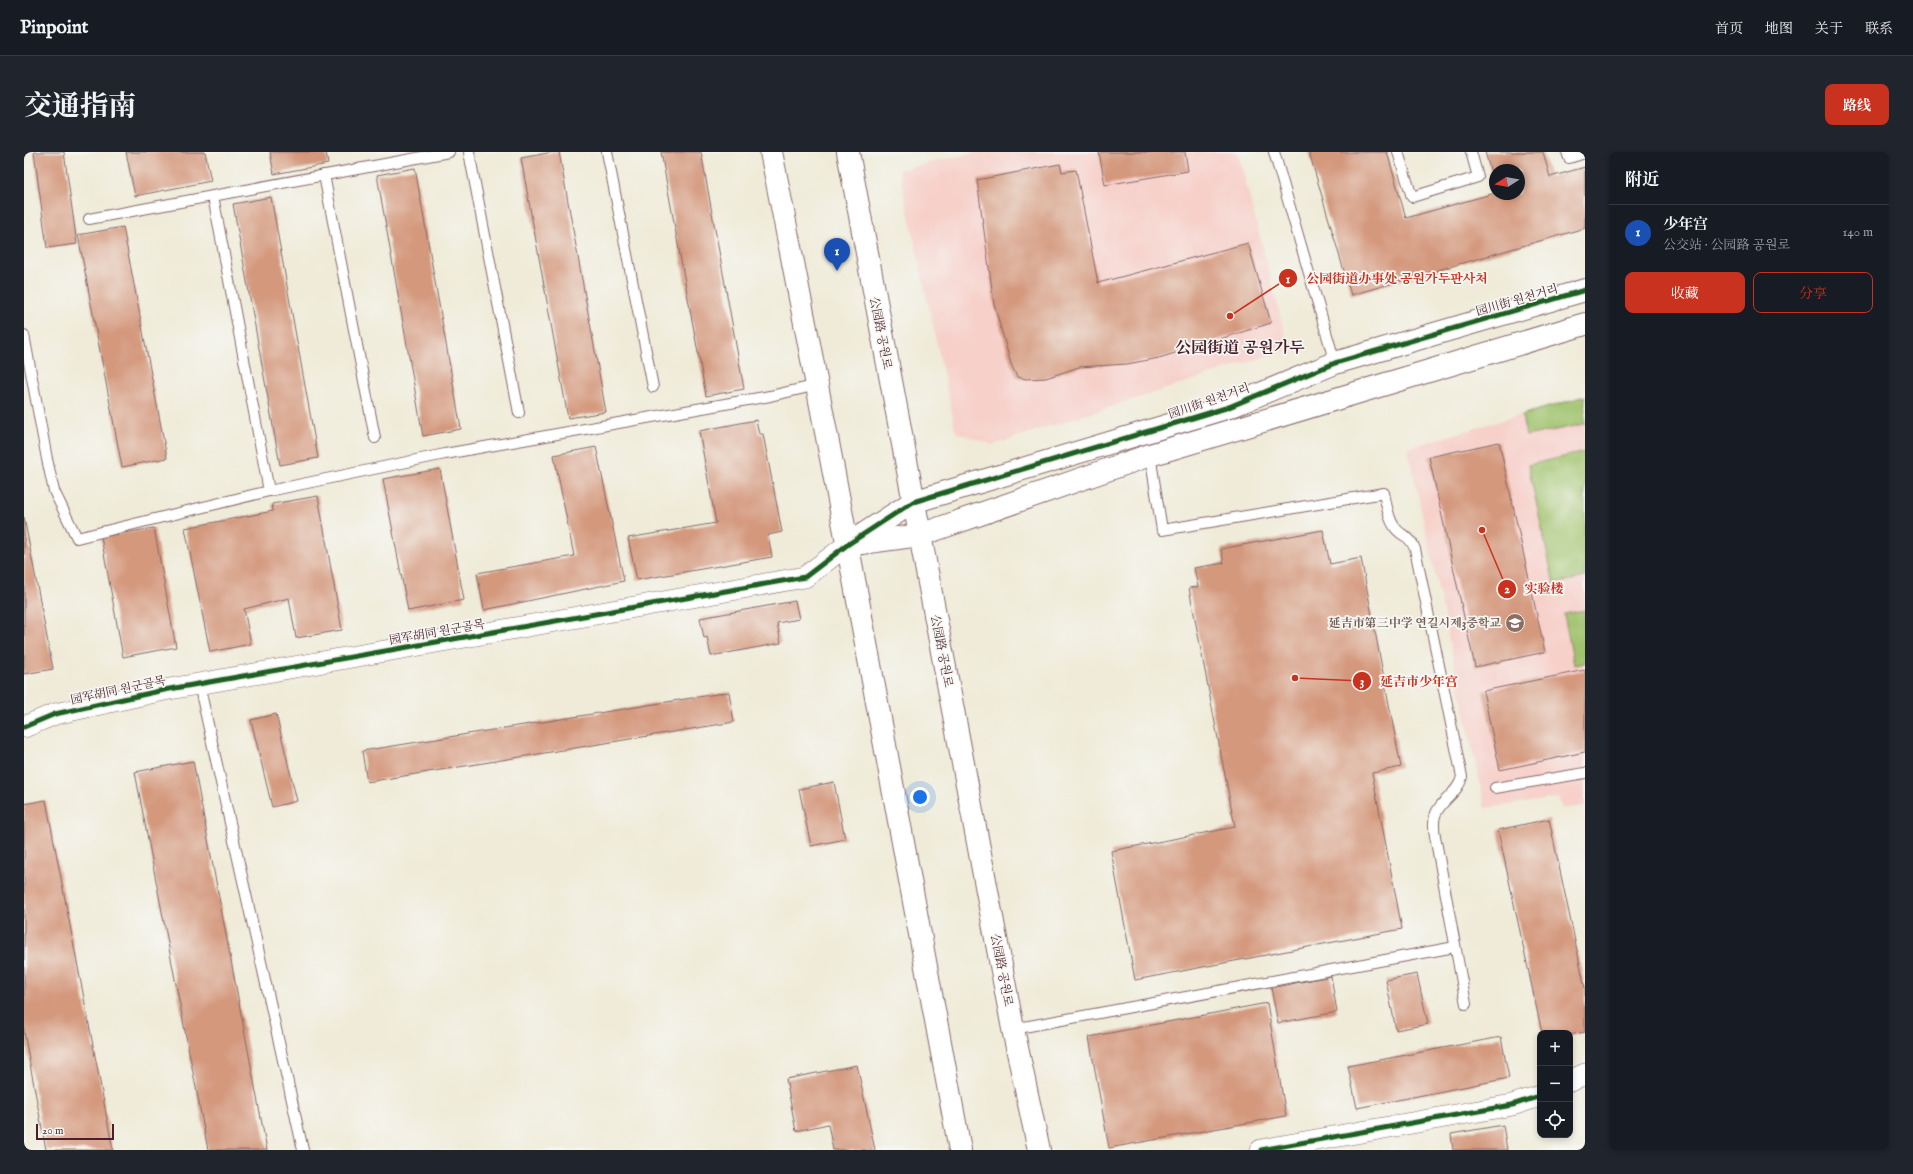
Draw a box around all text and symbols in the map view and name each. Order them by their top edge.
text: Pinpoint [20,16,88,40]
text: 首页 [1715,20,1743,38]
text: 地图 [1765,20,1793,38]
text: 关于 [1815,20,1843,38]
text: 联系 [1865,20,1893,38]
button: 路线 [1825,84,1889,125]
text: 交通指南 [24,90,136,125]
north arrow [1489,164,1525,200]
text: 附近 [1625,170,1659,191]
text: 少年宫 [1663,215,1708,234]
text: 1 [1636,224,1640,241]
text: 140 m [1843,224,1873,241]
text: 公交站 · 公园路 공원로 [1663,237,1790,254]
pin: 1 [824,238,850,271]
callout: 公园街道办事处 공원가두판사처 [1278,266,1496,291]
text: 公园街道办事处 공원가두판사처 [1306,271,1488,288]
text: 1 [1286,272,1291,287]
button: 收藏 [1625,272,1745,313]
button: 分享 [1753,272,1873,313]
street label: 园川街 원천거리 [1474,282,1560,319]
street label: 公园路 공원로 [866,296,895,371]
district label: 公园街道 공원가두 [1175,338,1305,359]
street label: 园川街 원천거리 [1167,381,1252,422]
callout: 实验楼 [1497,576,1572,601]
text: 实验楼 [1524,581,1564,598]
text: 2 [1504,582,1510,597]
school or university icon: 延吉市第三中学 연길시제3중학교 [1504,612,1526,634]
street label: 公园路 공원로 [927,614,956,689]
place label: 延吉市第三中学 연길시제3중학교 [1329,616,1501,631]
street label: 园军胡同 원군골목 [388,617,487,648]
callout: 延吉市少年宫 [1352,669,1466,694]
street label: 园军胡同 원군골목 [69,673,167,708]
text: 3 [1360,674,1364,689]
text: 延吉市少年宫 [1380,674,1458,691]
your location [910,787,930,807]
street label: 公园路 공원로 [987,933,1016,1008]
map controls [1537,1030,1573,1138]
button: + [1537,1030,1573,1066]
button: − [1537,1066,1573,1102]
button: locate [1537,1102,1573,1138]
scale bar [36,1122,114,1141]
text: 20 m [42,1124,63,1138]

